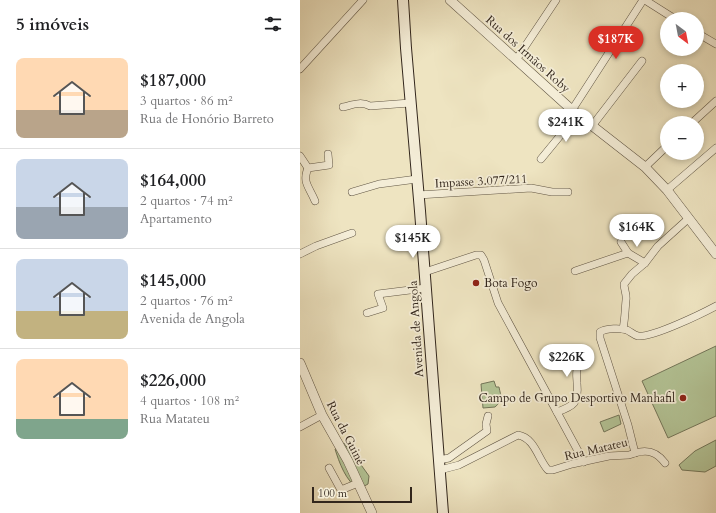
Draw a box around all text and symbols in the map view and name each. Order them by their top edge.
street label: Rua dos Irmãos Roby [482,12,574,97]
north arrow [660,12,704,56]
map controls [660,12,704,160]
text: 5 imóveis [16,13,89,36]
icon: filters [262,13,284,35]
pin: $187K [588,26,644,60]
text: $187K [597,30,635,48]
button: + [660,64,704,108]
text: $187,000 [140,69,206,92]
icon: home [48,74,96,122]
text: 3 quartos · 86 m² [140,92,233,110]
pin: $241K [538,109,594,143]
text: Rua de Honório Barreto [140,110,274,128]
text: $241K [547,113,585,131]
button: − [660,116,704,160]
text: $164,000 [140,169,206,192]
street label: Impasse 3.077/211 [434,171,528,191]
icon: home [48,175,96,223]
text: 2 quartos · 74 m² [140,192,233,210]
text: Apartamento [140,210,212,228]
pin: $164K [609,214,665,248]
text: $164K [618,218,656,236]
pin: $145K [385,225,441,259]
text: $145K [394,229,432,247]
text: $145,000 [140,269,206,292]
icon: home [48,275,96,323]
place label: Bota Fogo [484,275,538,291]
marker: Bota Fogo [471,278,481,288]
street label: Avenida de Angola [405,279,427,378]
text: 2 quartos · 76 m² [140,292,233,310]
text: Avenida de Angola [140,310,245,328]
pin: $226K [539,344,595,378]
text: $226K [548,348,586,366]
text: $226,000 [140,369,206,392]
icon: home [48,375,96,423]
place label: Campo de Grupo Desportivo Manhafil [478,390,675,406]
text: 4 quartos · 108 m² [140,392,239,410]
marker: Campo de Grupo Desportivo Manhafil [678,393,688,403]
street label: Rua da Guiné [323,398,369,468]
text: Rua Matateu [140,410,210,428]
street label: Rua Matateu [563,434,630,464]
scale bar [312,485,412,504]
text: 100 m [318,486,347,501]

